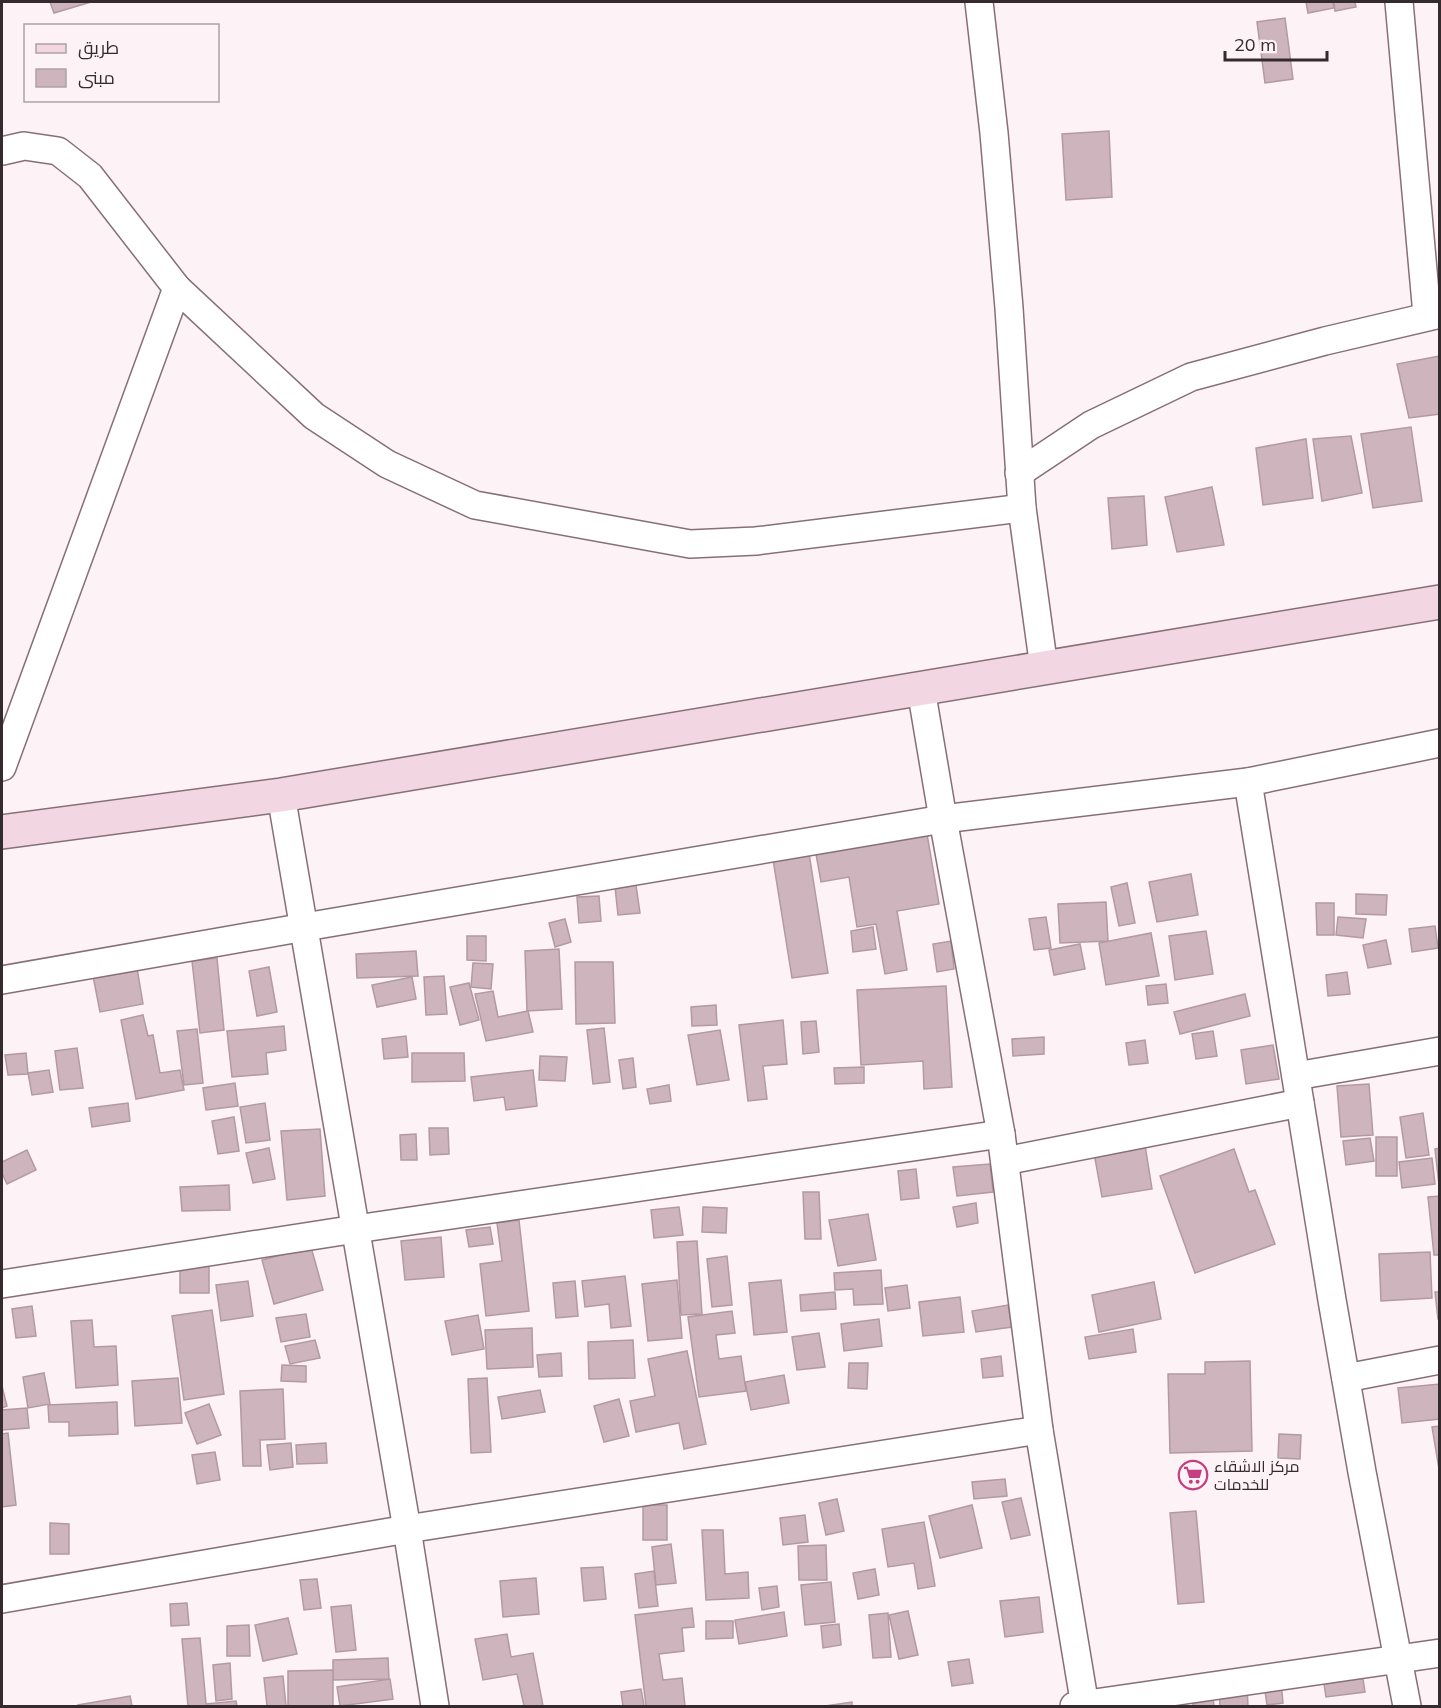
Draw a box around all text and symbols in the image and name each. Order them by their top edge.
legend [24,24,219,102]
scale bar [1225,24,1327,62]
text: 20 m [1234,33,1276,56]
text: طريق [78,36,119,60]
text: مبنى [78,66,115,89]
place label: مركز الاشقاء للخدمات [1214,1456,1300,1494]
supermarket icon: مركز الاشقاء للخدمات [1177,1459,1209,1491]

